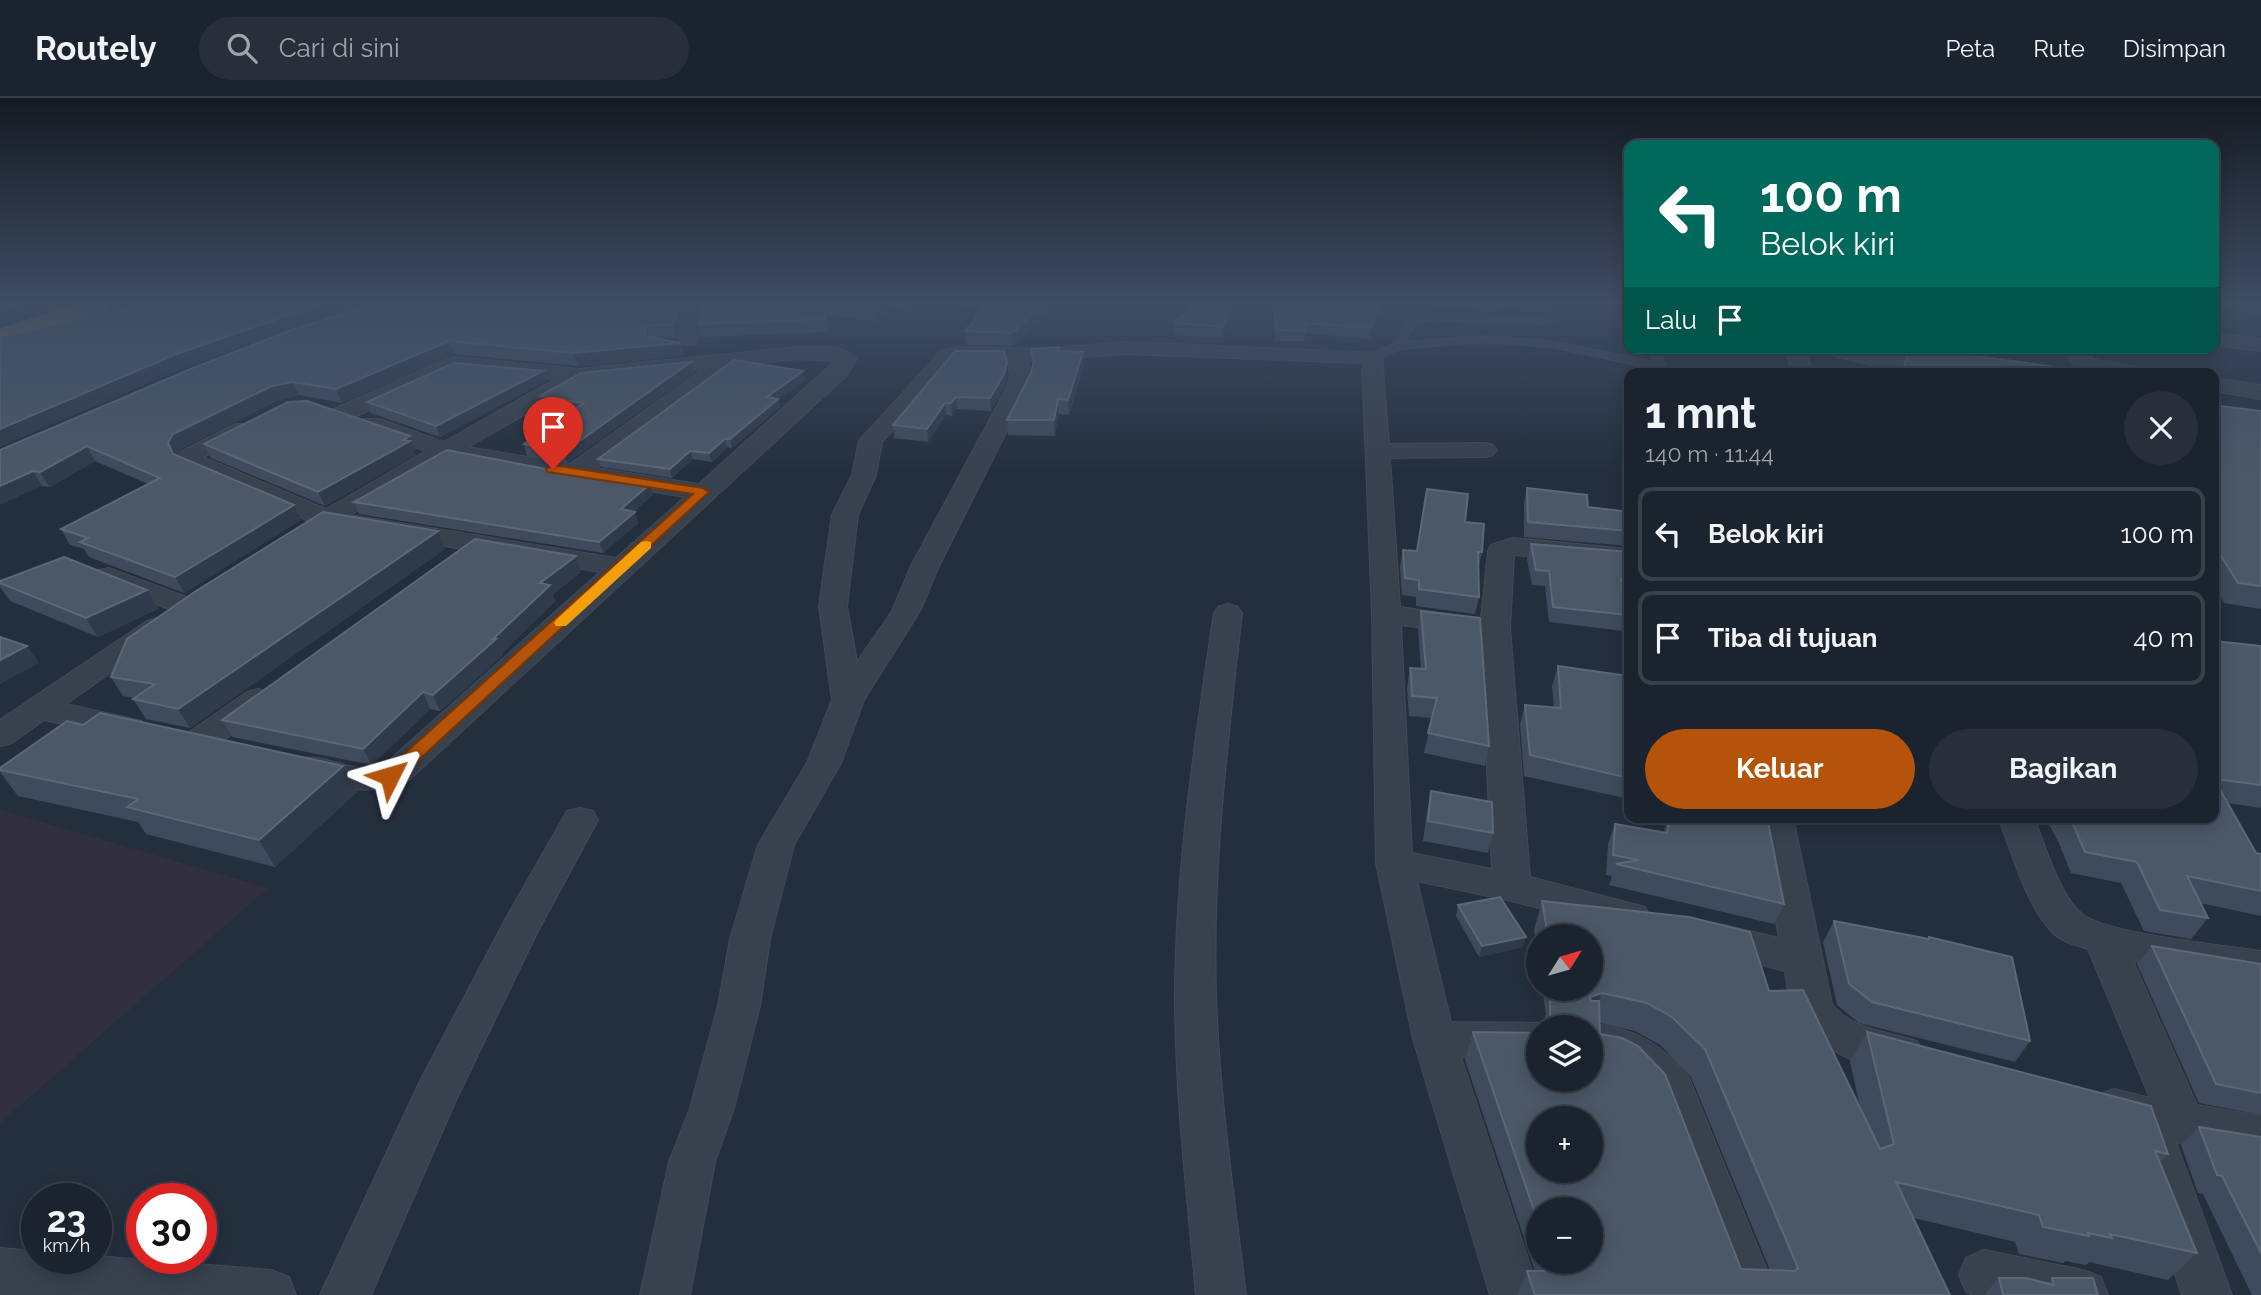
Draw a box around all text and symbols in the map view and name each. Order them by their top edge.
search box [199,17,689,80]
text: Routely [35,29,157,68]
icon: search [223,29,261,67]
text: Cari di sini [279,33,400,63]
text: Peta [1945,34,1995,63]
text: Rute [2033,34,2085,63]
text: Disimpan [2123,34,2226,63]
text: 100 m [1760,166,1902,223]
icon: left [1645,168,1736,259]
text: Belok kiri [1760,225,1895,262]
icon: arrive [1711,301,1749,339]
text: Lalu [1645,305,1697,335]
text: 1 mnt [1645,389,1756,438]
button: close [2124,391,2198,465]
pin [523,397,583,469]
icon: arrive [534,408,572,446]
text: 140 m · 11:44 [1645,440,1774,467]
icon: left [1649,515,1687,553]
text: Belok kiri [1708,519,1824,549]
text: 100 m [2121,519,2194,549]
icon: arrive [1649,619,1687,657]
text: Tiba di tujuan [1708,623,1878,653]
text: 40 m [2133,623,2194,653]
button: Keluar [1645,729,1915,809]
button: Bagikan [1929,729,2198,809]
position arrow [353,739,427,813]
north arrow [1526,924,1603,1001]
map controls [1526,924,1603,1274]
button: layers [1526,1015,1603,1092]
button: + [1526,1106,1603,1183]
speed limit sign: 30 [126,1183,217,1274]
button: − [1526,1197,1603,1274]
text: 23 [47,1199,86,1240]
text: km/h [43,1235,90,1256]

